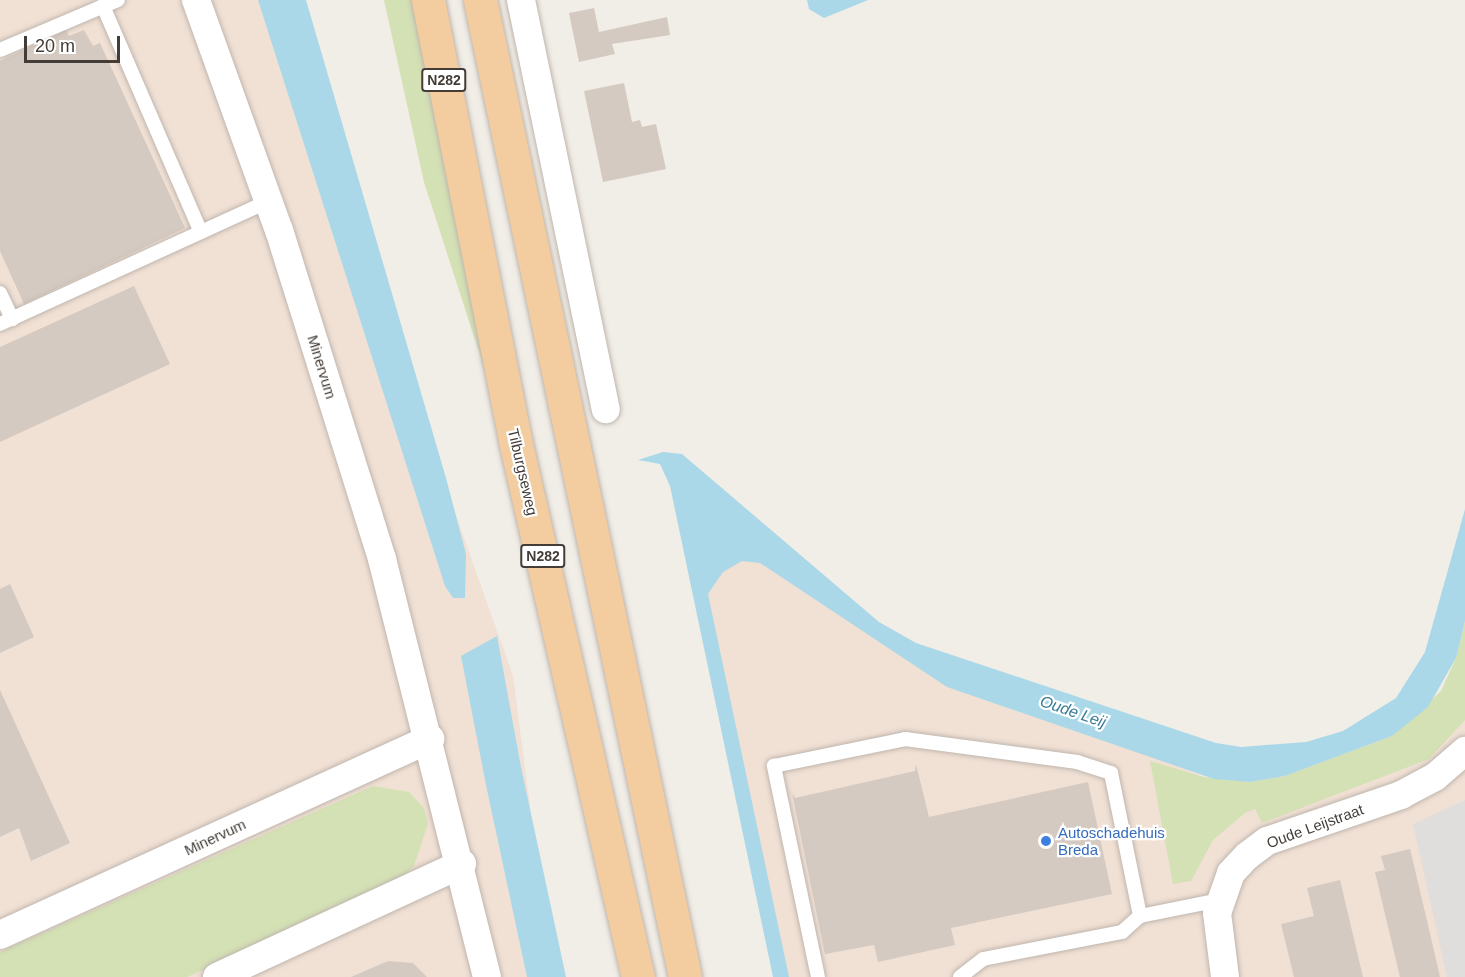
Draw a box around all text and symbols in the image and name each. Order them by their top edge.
scale bar [27,24,123,62]
text: 20 m [35,36,75,56]
road number: N282 [420,69,468,91]
street label: Minervum [304,333,340,401]
street label: Tilburgseweg [504,427,542,517]
road number: N282 [519,545,567,567]
water label: Oude Leij [1037,692,1109,732]
street label: Oude Leijstraat [1264,800,1366,852]
street label: Minervum [181,815,249,859]
place label: Autoschadehuis Breda [1058,823,1165,858]
marker: Autoschadehuis Breda [1039,834,1053,848]

